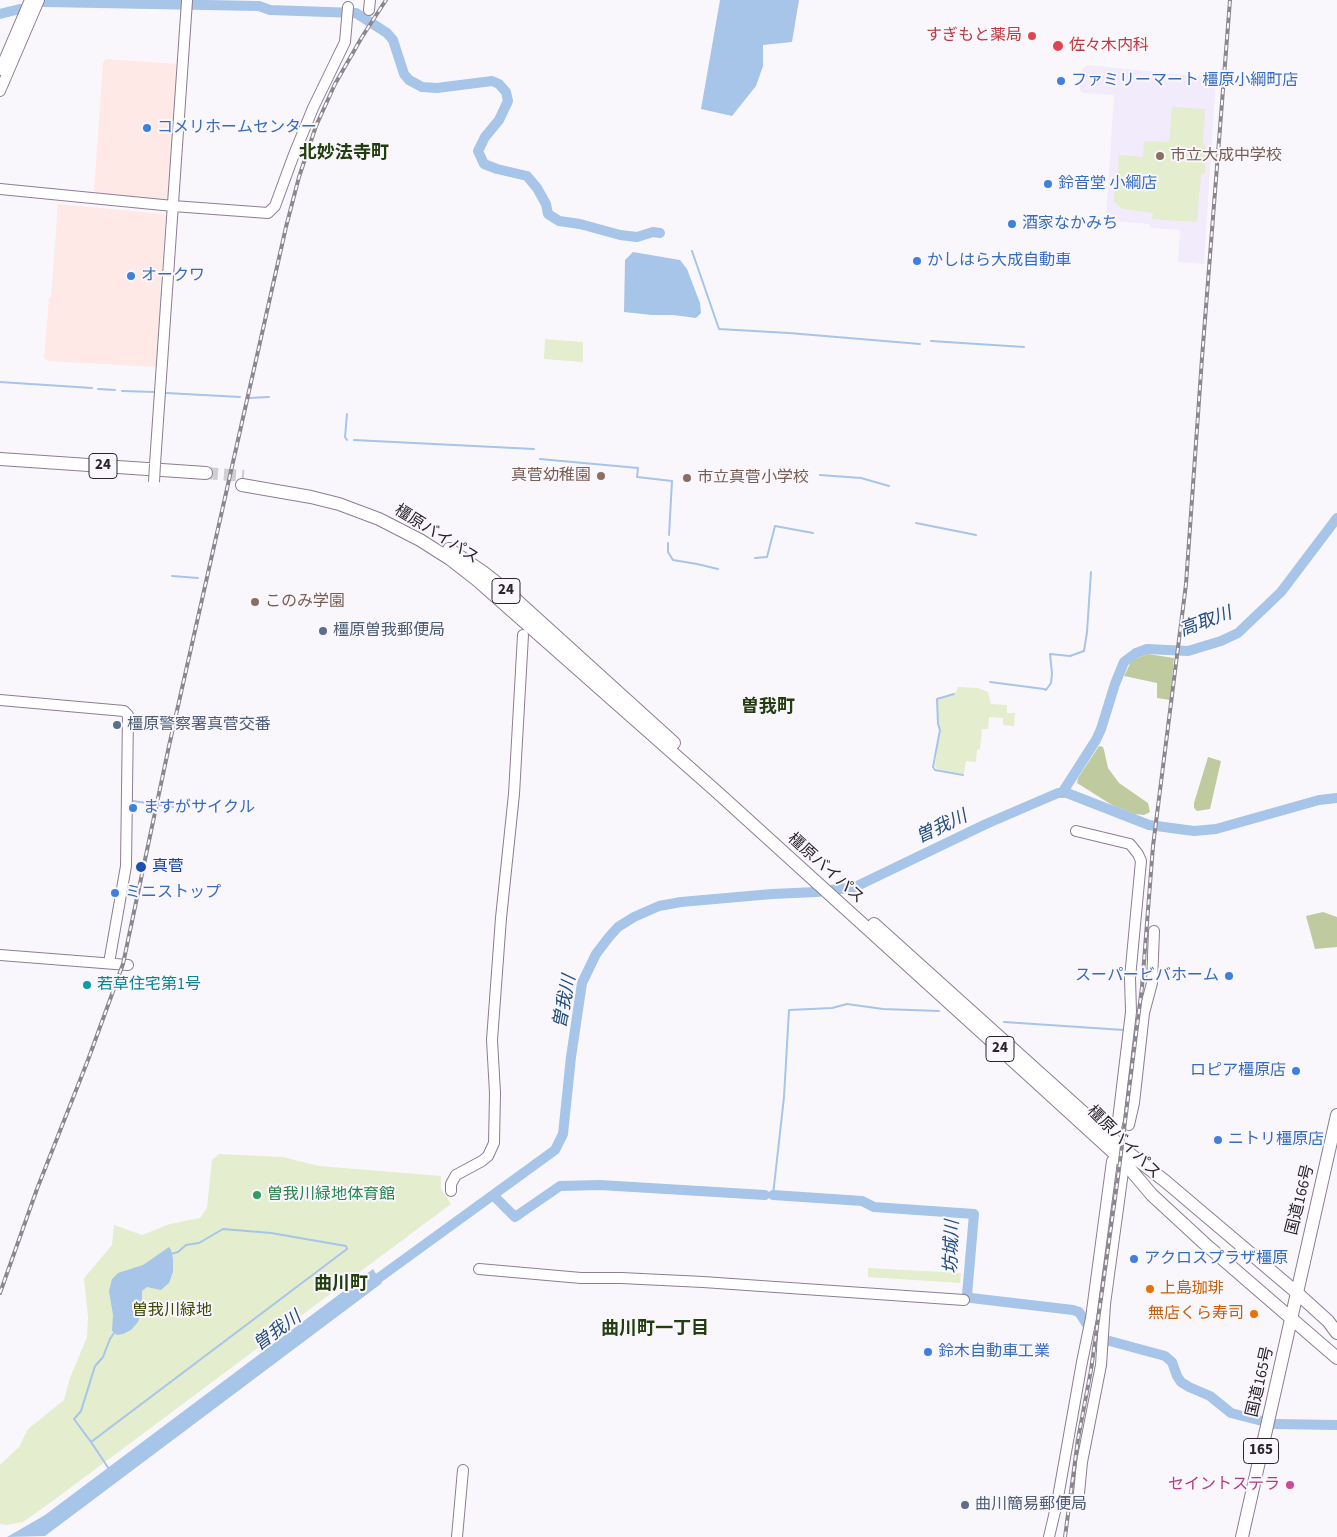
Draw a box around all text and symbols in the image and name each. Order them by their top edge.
place label: すぎもと薬局 [926,26,1022,46]
marker: すぎもと薬局 [1026,30,1038,42]
place label: 佐々木内科 [1069,36,1149,56]
marker: 佐々木内科 [1051,39,1065,53]
place label: ファミリーマート 橿原小綱町店 [1071,71,1298,91]
marker: ファミリーマート 橿原小綱町店 [1055,75,1067,87]
place label: コメリホームセンター [157,118,317,138]
marker: コメリホームセンター [141,122,153,134]
district label: 北妙法寺町 [299,143,389,165]
place label: 市立大成中学校 [1170,146,1282,166]
marker: 市立大成中学校 [1154,150,1166,162]
place label: 鈴音堂 小綱店 [1058,174,1157,194]
marker: 鈴音堂 小綱店 [1042,178,1054,190]
place label: 酒家なかみち [1022,214,1118,234]
marker: 酒家なかみち [1006,218,1018,230]
place label: かしはら大成自動車 [927,251,1071,271]
marker: かしはら大成自動車 [911,255,923,267]
place label: オークワ [141,266,205,286]
marker: オークワ [125,270,137,282]
road number: 24 [89,454,117,478]
place label: 真菅幼稚園 [511,466,591,486]
place label: 市立真菅小学校 [697,468,809,488]
marker: 真菅幼稚園 [595,470,607,482]
marker: 市立真菅小学校 [681,472,693,484]
street label: 橿原バイパス [390,501,482,569]
road number: 24 [492,578,520,604]
place label: このみ学園 [265,592,345,612]
marker: このみ学園 [249,596,261,608]
water label: 高取川 [1177,604,1235,642]
place label: 橿原曽我郵便局 [333,621,445,641]
marker: 橿原曽我郵便局 [317,625,329,637]
district label: 曽我町 [741,697,795,719]
place label: 橿原警察署真菅交番 [127,715,271,735]
marker: 橿原警察署真菅交番 [111,719,123,731]
place label: ますがサイクル [143,798,255,818]
marker: ますがサイクル [127,802,139,814]
water label: 曽我川 [913,807,971,849]
street label: 橿原バイパス [783,830,867,908]
place label: 真菅 [152,857,184,877]
marker: 真菅 [134,860,148,874]
place label: ミニストップ [125,883,221,903]
marker: ミニストップ [109,887,121,899]
place label: スーパービバホーム [1075,966,1219,986]
marker: スーパービバホーム [1223,970,1235,982]
water label: 曽我川 [550,973,582,1031]
place label: 若草住宅第1号 [97,975,201,995]
marker: 若草住宅第1号 [81,979,93,991]
road number: 24 [986,1036,1014,1062]
place label: ロピア橿原店 [1190,1061,1286,1081]
marker: ロピア橿原店 [1290,1065,1302,1077]
street label: 橿原バイパス [1082,1102,1164,1184]
place label: ニトリ橿原店 [1228,1130,1324,1150]
marker: ニトリ橿原店 [1212,1134,1224,1146]
street label: 国道166号 [1283,1163,1319,1237]
place label: 曽我川緑地体育館 [267,1185,395,1205]
marker: 曽我川緑地体育館 [251,1189,263,1201]
water label: 坊城川 [941,1220,965,1274]
place label: アクロスプラザ橿原 [1144,1249,1288,1269]
marker: アクロスプラザ橿原 [1128,1253,1140,1265]
district label: 曲川町 [314,1274,368,1296]
place label: 上島珈琲 [1160,1279,1224,1299]
marker: 上島珈琲 [1144,1283,1156,1295]
park label: 曽我川緑地 [132,1301,212,1321]
place label: 無店くら寿司 [1148,1304,1244,1324]
water label: 曽我川 [250,1307,306,1357]
marker: 無店くら寿司 [1248,1308,1260,1320]
district label: 曲川町一丁目 [601,1319,709,1341]
place label: 鈴木自動車工業 [938,1342,1050,1362]
street label: 国道165号 [1244,1345,1278,1419]
marker: 鈴木自動車工業 [922,1346,934,1358]
road number: 165 [1244,1438,1278,1464]
place label: セイントステラ [1168,1475,1280,1495]
marker: セイントステラ [1284,1479,1296,1491]
place label: 曲川簡易郵便局 [975,1495,1087,1515]
marker: 曲川簡易郵便局 [959,1499,971,1511]

